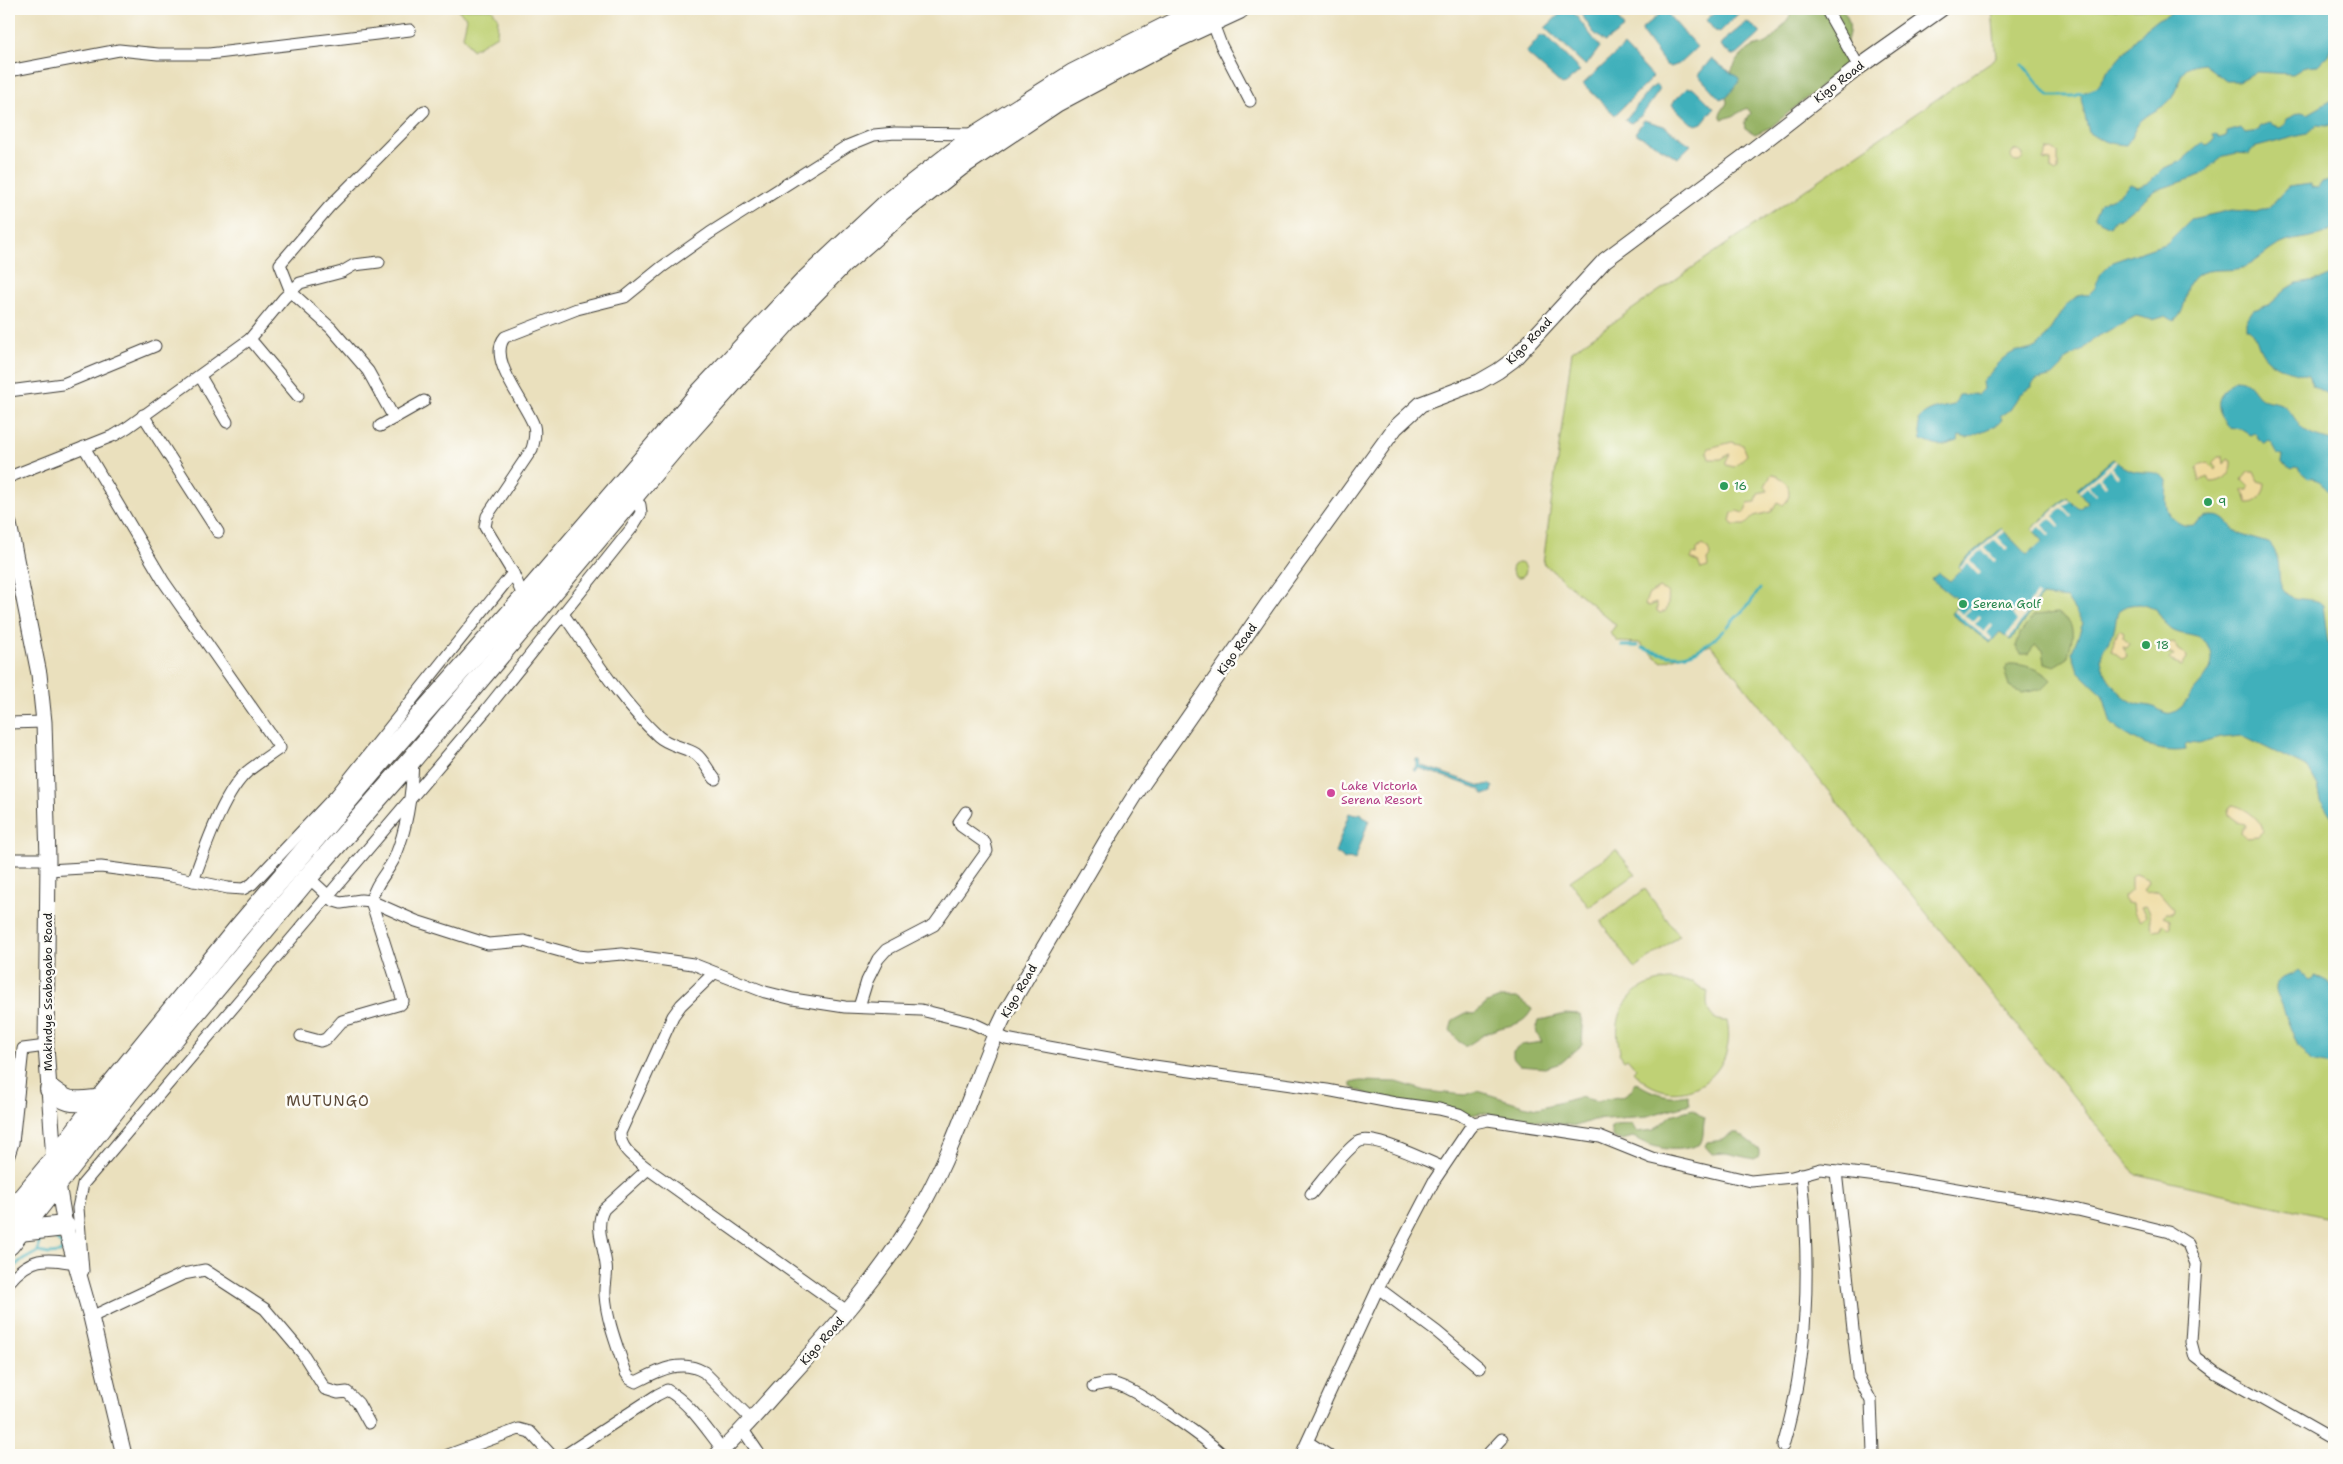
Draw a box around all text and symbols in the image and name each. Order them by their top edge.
street label: Kigo Road [1811,57,1868,107]
street label: Kigo Road [1503,314,1556,368]
place label: 16 [1734,478,1747,494]
marker: 16 [1718,480,1730,492]
place label: 9 [2218,494,2226,510]
marker: 9 [2202,496,2214,508]
place label: Serena Golf [1973,596,2041,612]
marker: Serena Golf [1957,598,1969,610]
street label: Kigo Road [1213,620,1261,678]
place label: 18 [2156,637,2169,653]
marker: 18 [2140,639,2152,651]
place label: Lake Victoria Serena Resort [1341,778,1423,808]
marker: Lake Victoria Serena Resort [1325,787,1337,799]
street label: Makindye Ssabagabo Road [40,912,56,1071]
street label: Kigo Road [997,961,1041,1021]
district label: MUTUNGO [286,1091,370,1111]
street label: Kigo Road [796,1313,848,1369]

